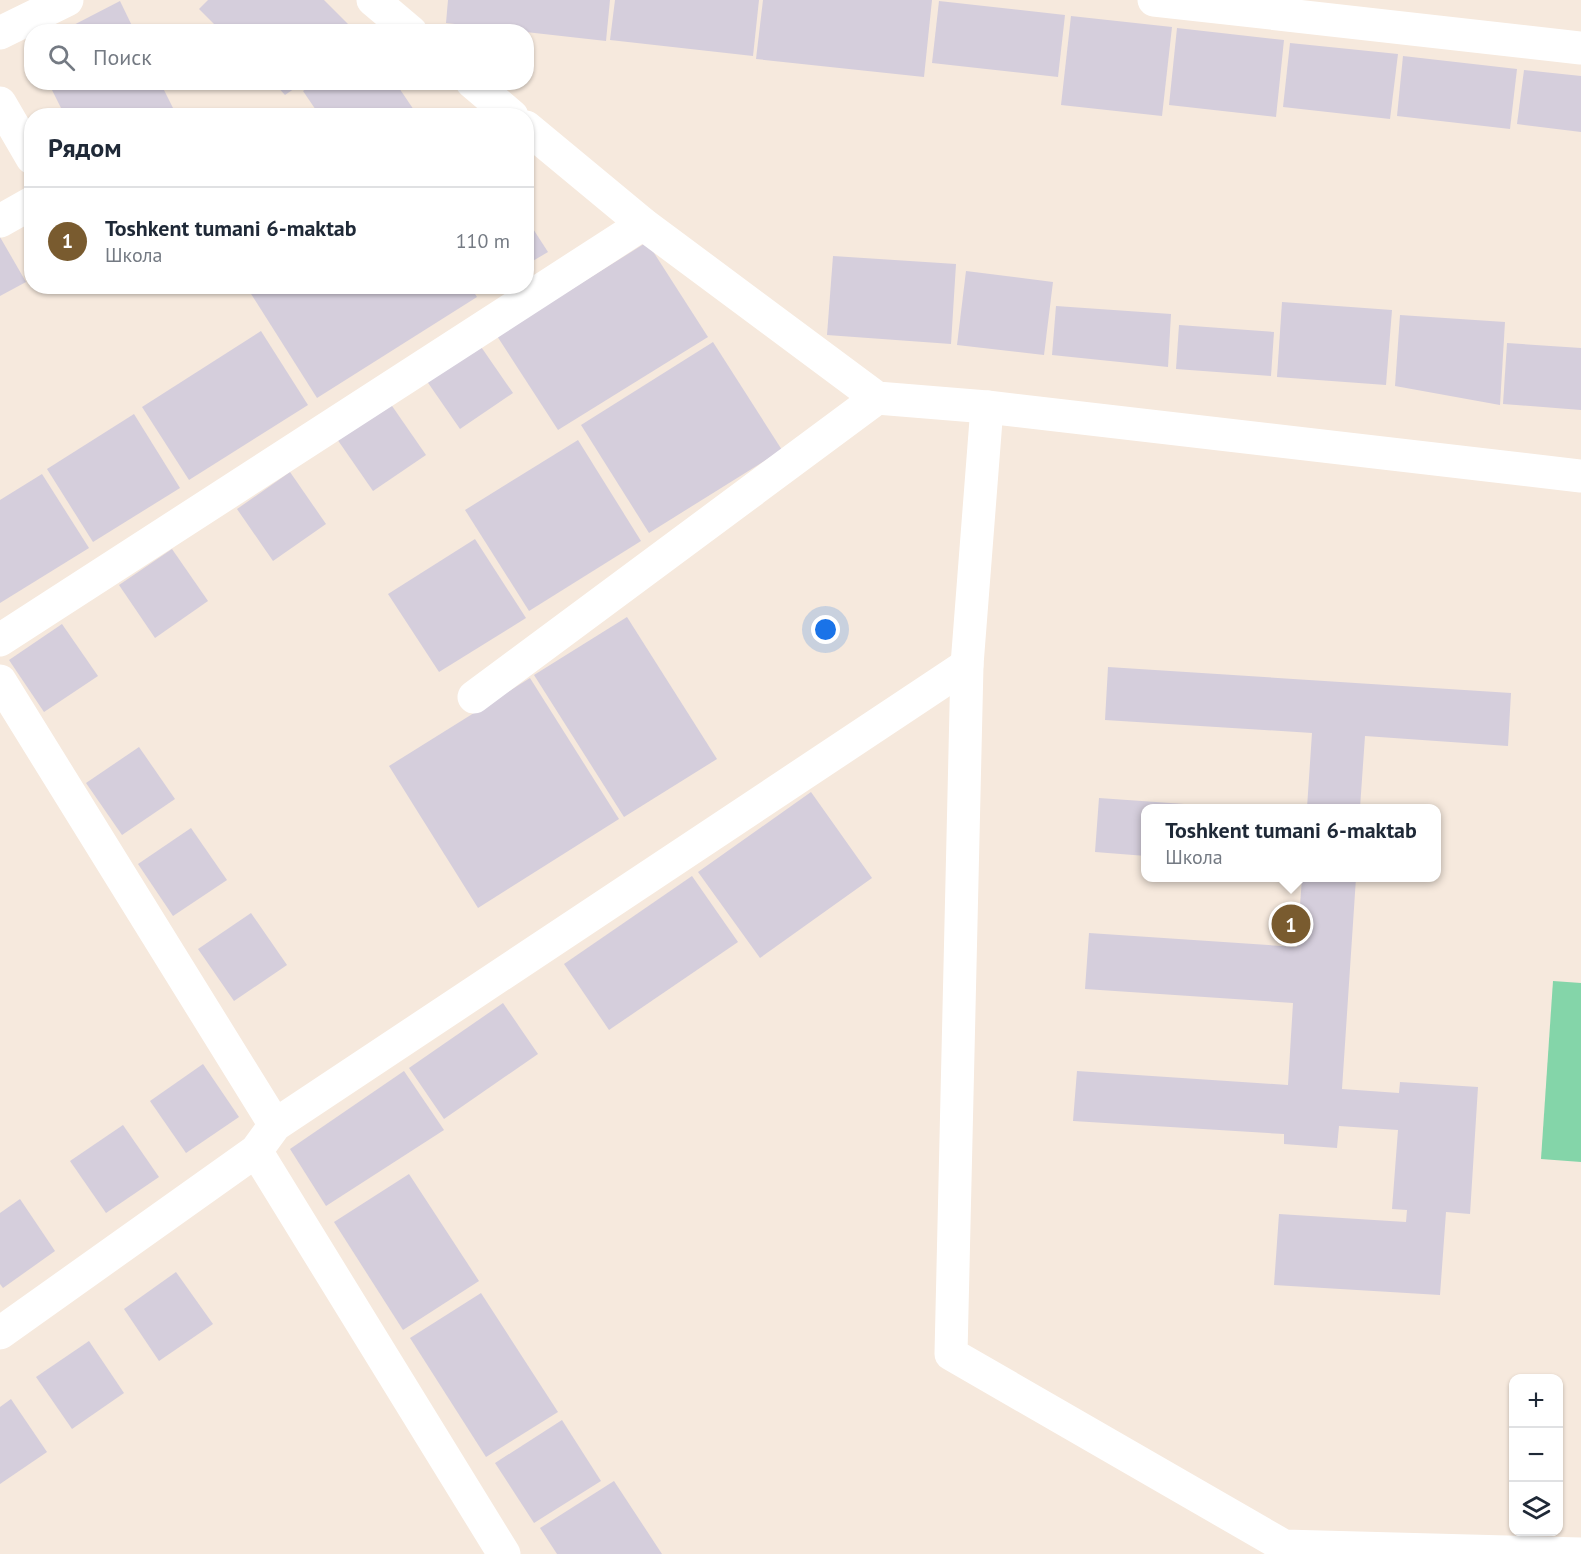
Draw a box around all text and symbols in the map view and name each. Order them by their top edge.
search box [24,24,534,90]
icon: search [45,41,78,74]
text: Поиск [93,43,152,71]
text: Рядом [48,131,122,164]
text: Toshkent tumani 6-maktab [105,214,357,242]
text: 1 [62,228,73,254]
text: 110 m [456,228,510,254]
text: Школа [105,242,162,268]
your location [811,615,840,644]
popup [1141,804,1441,882]
text: Toshkent tumani 6-maktab [1165,816,1417,844]
text: Школа [1165,844,1223,870]
pin: 1 [1272,902,1310,946]
map controls [1509,1374,1563,1536]
button: + [1509,1374,1563,1428]
button: − [1509,1428,1563,1482]
button: layers [1509,1482,1563,1536]

